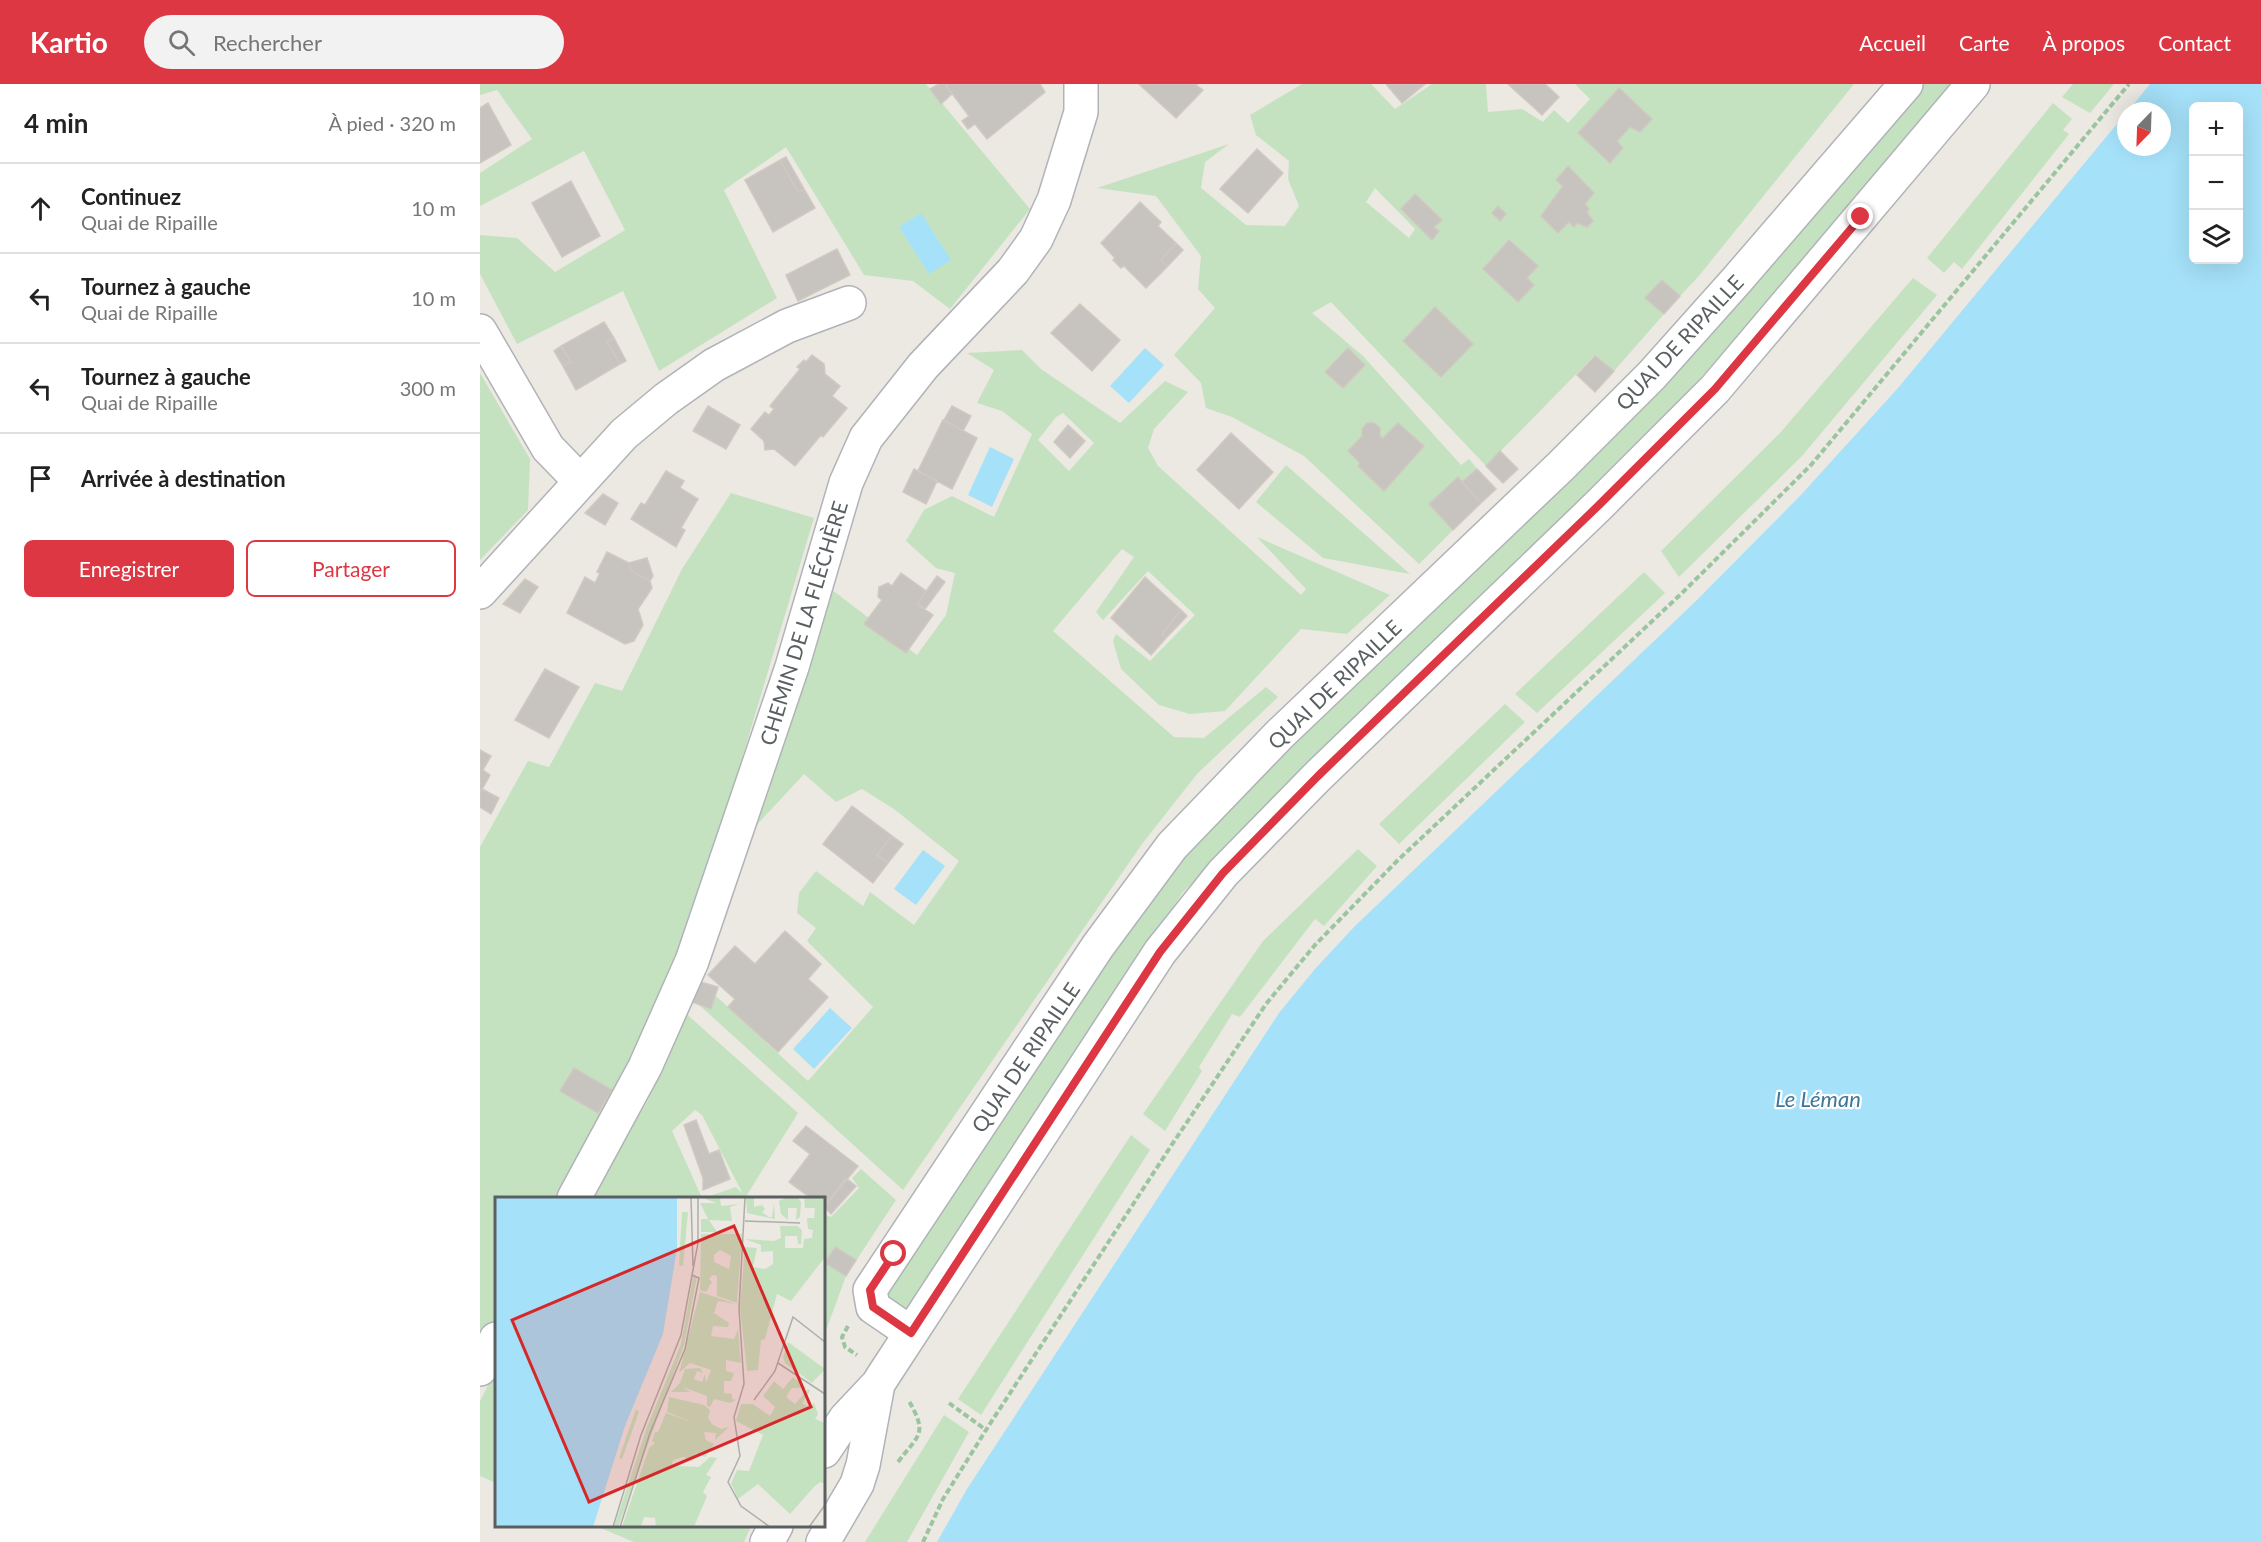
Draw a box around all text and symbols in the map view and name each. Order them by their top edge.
search box [144,15,564,69]
text: Kartio [30,25,108,59]
icon: search [165,26,198,59]
text: Rechercher [213,29,322,56]
text: Accueil [1859,30,1926,55]
text: Carte [1959,30,2010,55]
text: À propos [2043,30,2125,55]
text: Contact [2158,30,2231,55]
north arrow [2117,102,2171,156]
map controls [2189,102,2243,264]
button: + [2189,102,2243,156]
text: 4 min [24,107,88,139]
text: À pied · 320 m [328,111,456,135]
button: − [2189,156,2243,210]
text: Continuez [81,183,181,210]
icon: ahead [24,192,57,225]
text: 10 m [411,196,456,220]
route end [1847,203,1873,229]
text: Quai de Ripaille [81,210,218,234]
button: layers [2189,210,2243,264]
street label: QUAI DE RIPAILLE [1610,269,1748,415]
text: Tournez à gauche [81,273,251,300]
icon: left [24,282,57,315]
text: 10 m [411,286,456,310]
text: Quai de Ripaille [81,300,218,324]
text: Tournez à gauche [81,363,251,390]
icon: left [24,372,57,405]
text: 300 m [400,376,456,400]
text: Quai de Ripaille [81,390,218,414]
icon: arrive [24,462,57,495]
text: Arrivée à destination [81,465,286,492]
street label: CHEMIN DE LA FLÉCHÈRE [754,498,852,748]
button: Enregistrer [24,540,234,597]
button: Partager [246,540,456,597]
street label: QUAI DE RIPAILLE [1262,614,1406,754]
street label: QUAI DE RIPAILLE [966,977,1084,1137]
water label: Le Léman [1775,1085,1861,1112]
inset map [495,1197,825,1527]
route start [880,1240,906,1266]

